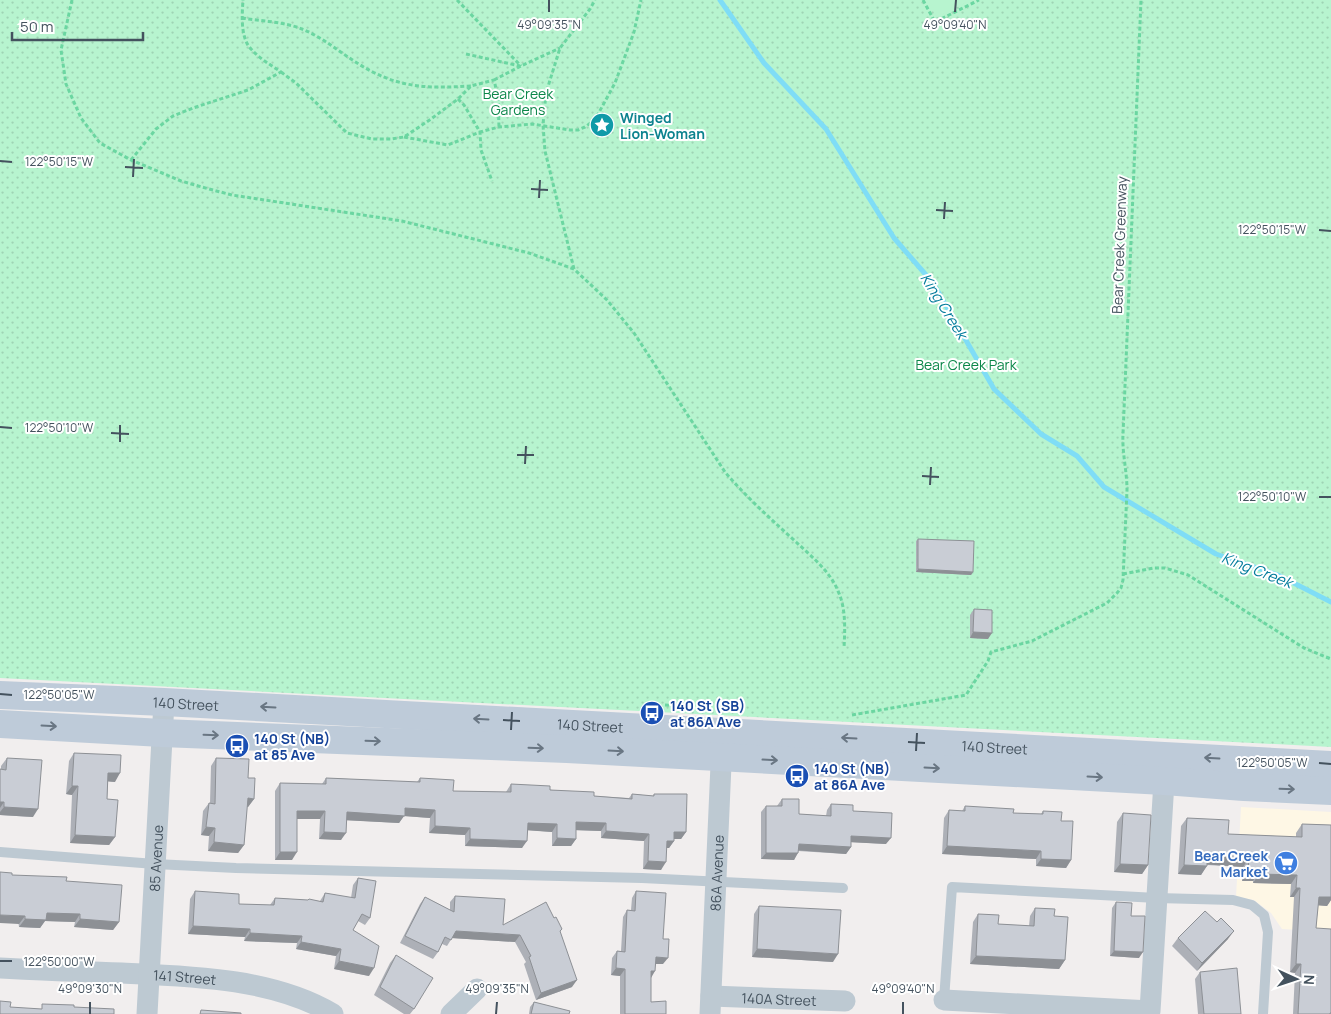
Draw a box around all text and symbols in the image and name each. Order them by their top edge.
scale bar [12,10,144,42]
text: 50 m [20,16,54,37]
text: 49°09'35"N [517,16,581,33]
text: 49°09'40"N [923,16,987,33]
park label: Bear Creek Gardens [483,84,554,119]
place label: Winged Lion-Woman [620,108,705,143]
place icon: Winged Lion-Woman [589,112,615,138]
text: 122°50'15"W [25,153,94,170]
street label: Bear Creek Greenway [1107,175,1131,314]
text: 122°50'15"W [1238,221,1307,238]
water label: King Creek [915,269,974,345]
park label: Bear Creek Park [915,355,1018,374]
text: 122°50'10"W [25,419,94,436]
text: 122°50'10"W [1238,488,1307,505]
water label: King Creek [1219,547,1298,594]
text: 122°50'05"W [24,686,95,703]
street label: 140 Street [152,692,220,714]
place label: 140 St (SB) at 86A Ave [670,696,745,731]
bus stop icon: 140 St (SB) at 86A Ave [639,700,665,726]
one-way arrow [260,703,276,712]
one-way arrow [474,714,490,723]
street label: 140 Street [557,714,624,736]
one-way arrow [40,722,56,731]
place label: 140 St (NB) at 85 Ave [254,729,330,764]
one-way arrow [202,730,219,740]
bus stop icon: 140 St (NB) at 85 Ave [224,733,250,759]
one-way arrow [841,734,857,743]
street label: 140 Street [961,736,1029,758]
one-way arrow [365,737,381,746]
one-way arrow [527,743,543,752]
one-way arrow [608,747,624,756]
one-way arrow [1205,753,1221,762]
text: 122°50'05"W [1237,754,1308,771]
one-way arrow [762,755,778,764]
place label: 140 St (NB) at 86A Ave [814,759,890,794]
bus stop icon: 140 St (NB) at 86A Ave [784,763,810,789]
one-way arrow [924,764,940,773]
one-way arrow [1086,772,1102,781]
one-way arrow [1279,784,1295,793]
street label: 85 Avenue [144,824,167,892]
street label: 86A Avenue [705,835,727,912]
place label: Bear Creek Market [1194,846,1268,881]
supermarket icon: Bear Creek Market [1273,850,1299,876]
text: 122°50'00"W [23,953,95,970]
north arrow [1271,954,1321,1004]
street label: 141 Street [153,965,218,989]
text: N [1300,974,1319,985]
text: 49°09'30"N [58,980,122,997]
text: 49°09'35"N [465,980,529,997]
text: 49°09'40"N [871,980,935,997]
street label: 140A Street [741,988,817,1009]

